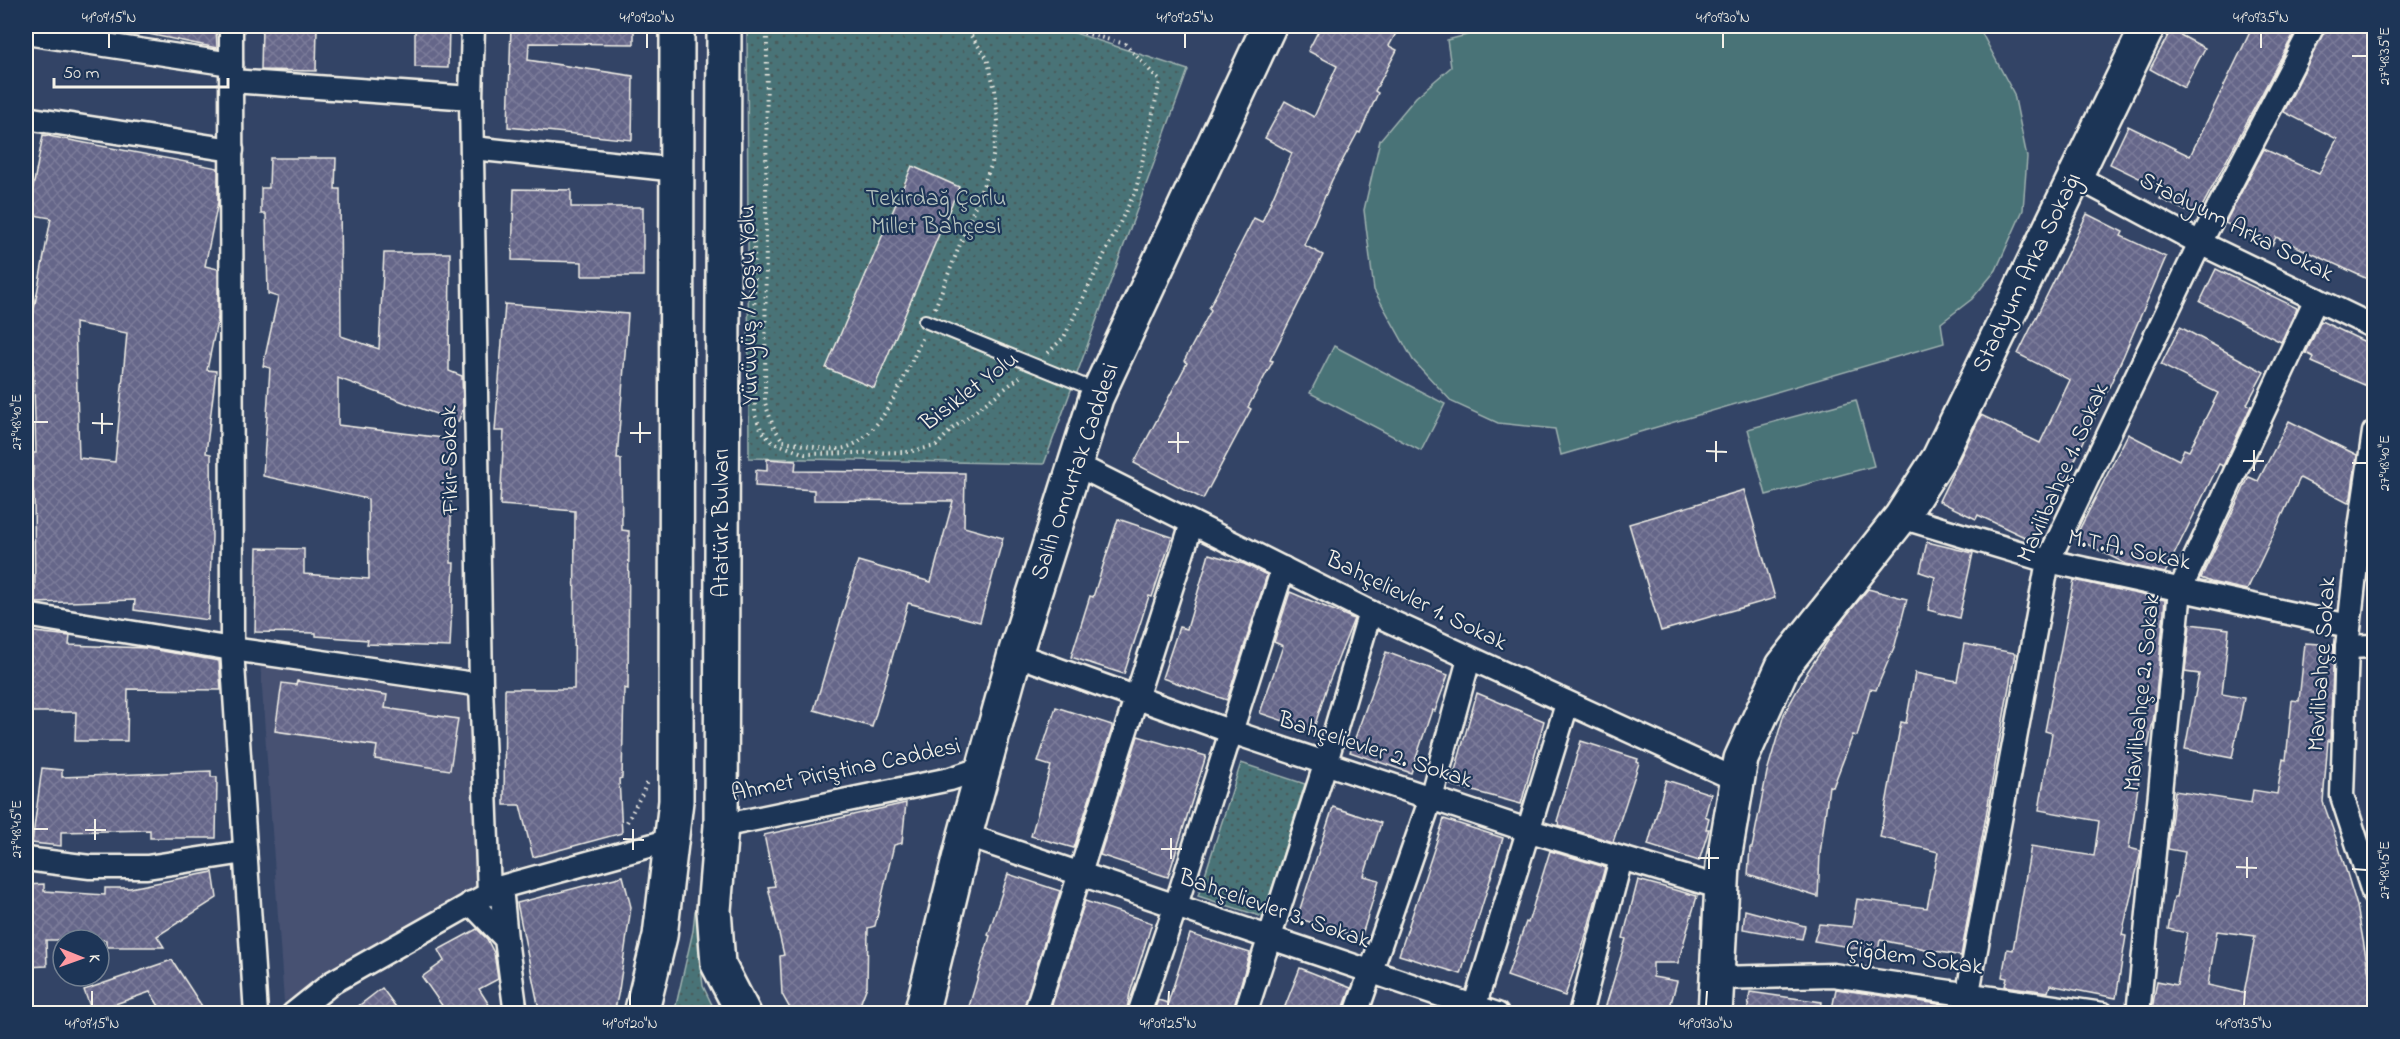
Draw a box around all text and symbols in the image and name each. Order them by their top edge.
text: 41°09'15"N [82,7,136,29]
text: 41°09'20"N [619,7,675,29]
text: 41°09'25"N [1156,7,1214,29]
text: 41°09'30"N [1696,7,1750,29]
text: 41°09'35"N [2233,7,2289,29]
text: 27°48'35"E [2374,27,2396,85]
scale bar [54,51,228,89]
text: 50 m [63,61,100,87]
street label: Stadyum Arka Sokak [2132,164,2340,293]
street label: Stadyum Arka Sokağı [1964,167,2093,380]
park label: Tekirdağ Çorlu Millet Bahçesi [866,182,1006,245]
street label: Yürüyüş / Koşu Yolu [731,205,770,405]
street label: Bisiklet Yolu [912,343,1027,442]
street label: Salih Omurtak Caddesi [1022,359,1130,585]
street label: Mavilibahçe 1. Sokak [2009,377,2120,569]
text: 27°48'40"E [6,394,28,450]
street label: Fikir Sokak [433,405,469,516]
text: 27°48'40"E [2374,435,2396,491]
street label: Atatürk Bulvarı [705,448,740,598]
street label: M.T.A. Sokak [2064,521,2194,581]
street label: Bahçelievler 1. Sokak [1318,542,1513,661]
street label: Mavilibahçe Sokak [2299,575,2347,753]
street label: Mavilibahçe 2. Sokak [2115,592,2171,793]
street label: Bahçelievler 2. Sokak [1272,703,1477,799]
street label: Ahmet Piriştina Caddesi [728,730,964,812]
text: 27°48'45"E [6,800,28,858]
text: 27°48'45"E [2374,841,2396,899]
street label: Bahçelievler 3. Sokak [1173,860,1375,959]
north arrow [51,928,111,988]
street label: Çiğdem Sokak [1843,932,1985,986]
text: K [82,954,106,964]
text: 41°09'15"N [65,1013,119,1035]
text: 41°09'20"N [602,1013,658,1035]
text: 41°09'25"N [1139,1013,1197,1035]
text: 41°09'30"N [1679,1013,1733,1035]
text: 41°09'35"N [2216,1013,2272,1035]

